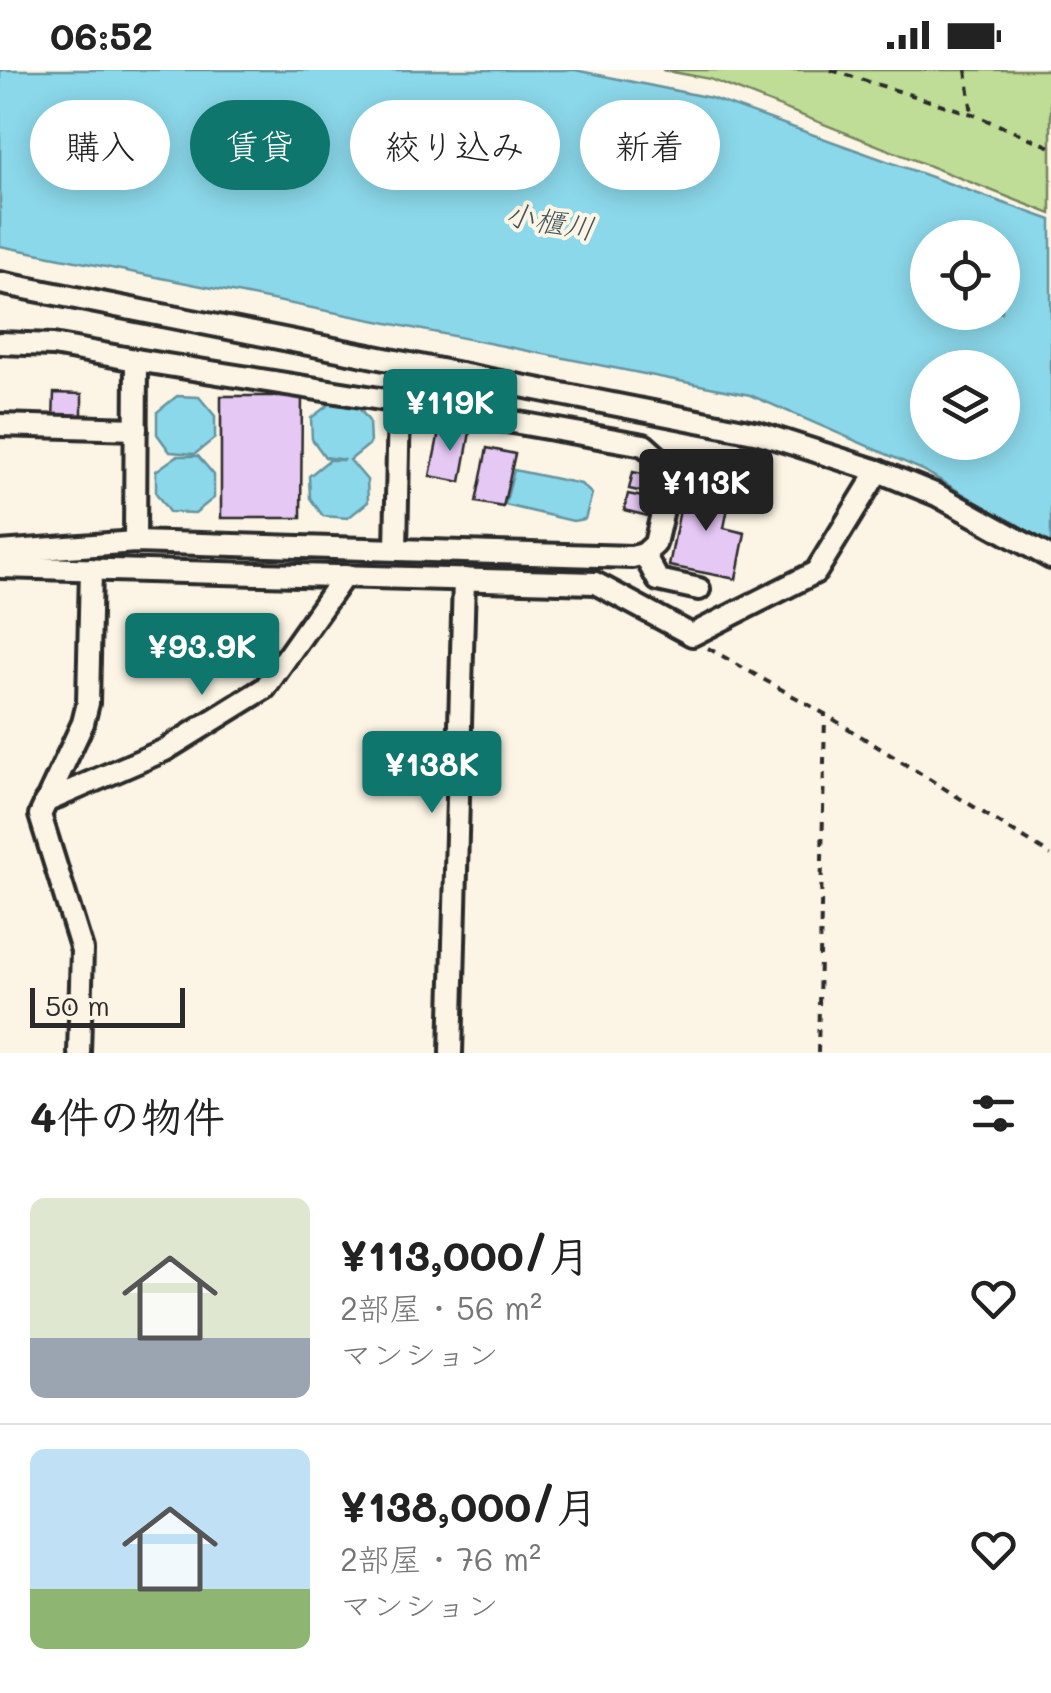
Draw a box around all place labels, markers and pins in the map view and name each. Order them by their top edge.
pin: ¥119K [380,369,520,454]
pin: ¥113K [636,449,776,534]
pin: ¥93.9K [121,613,283,698]
pin: ¥138K [362,731,502,816]

